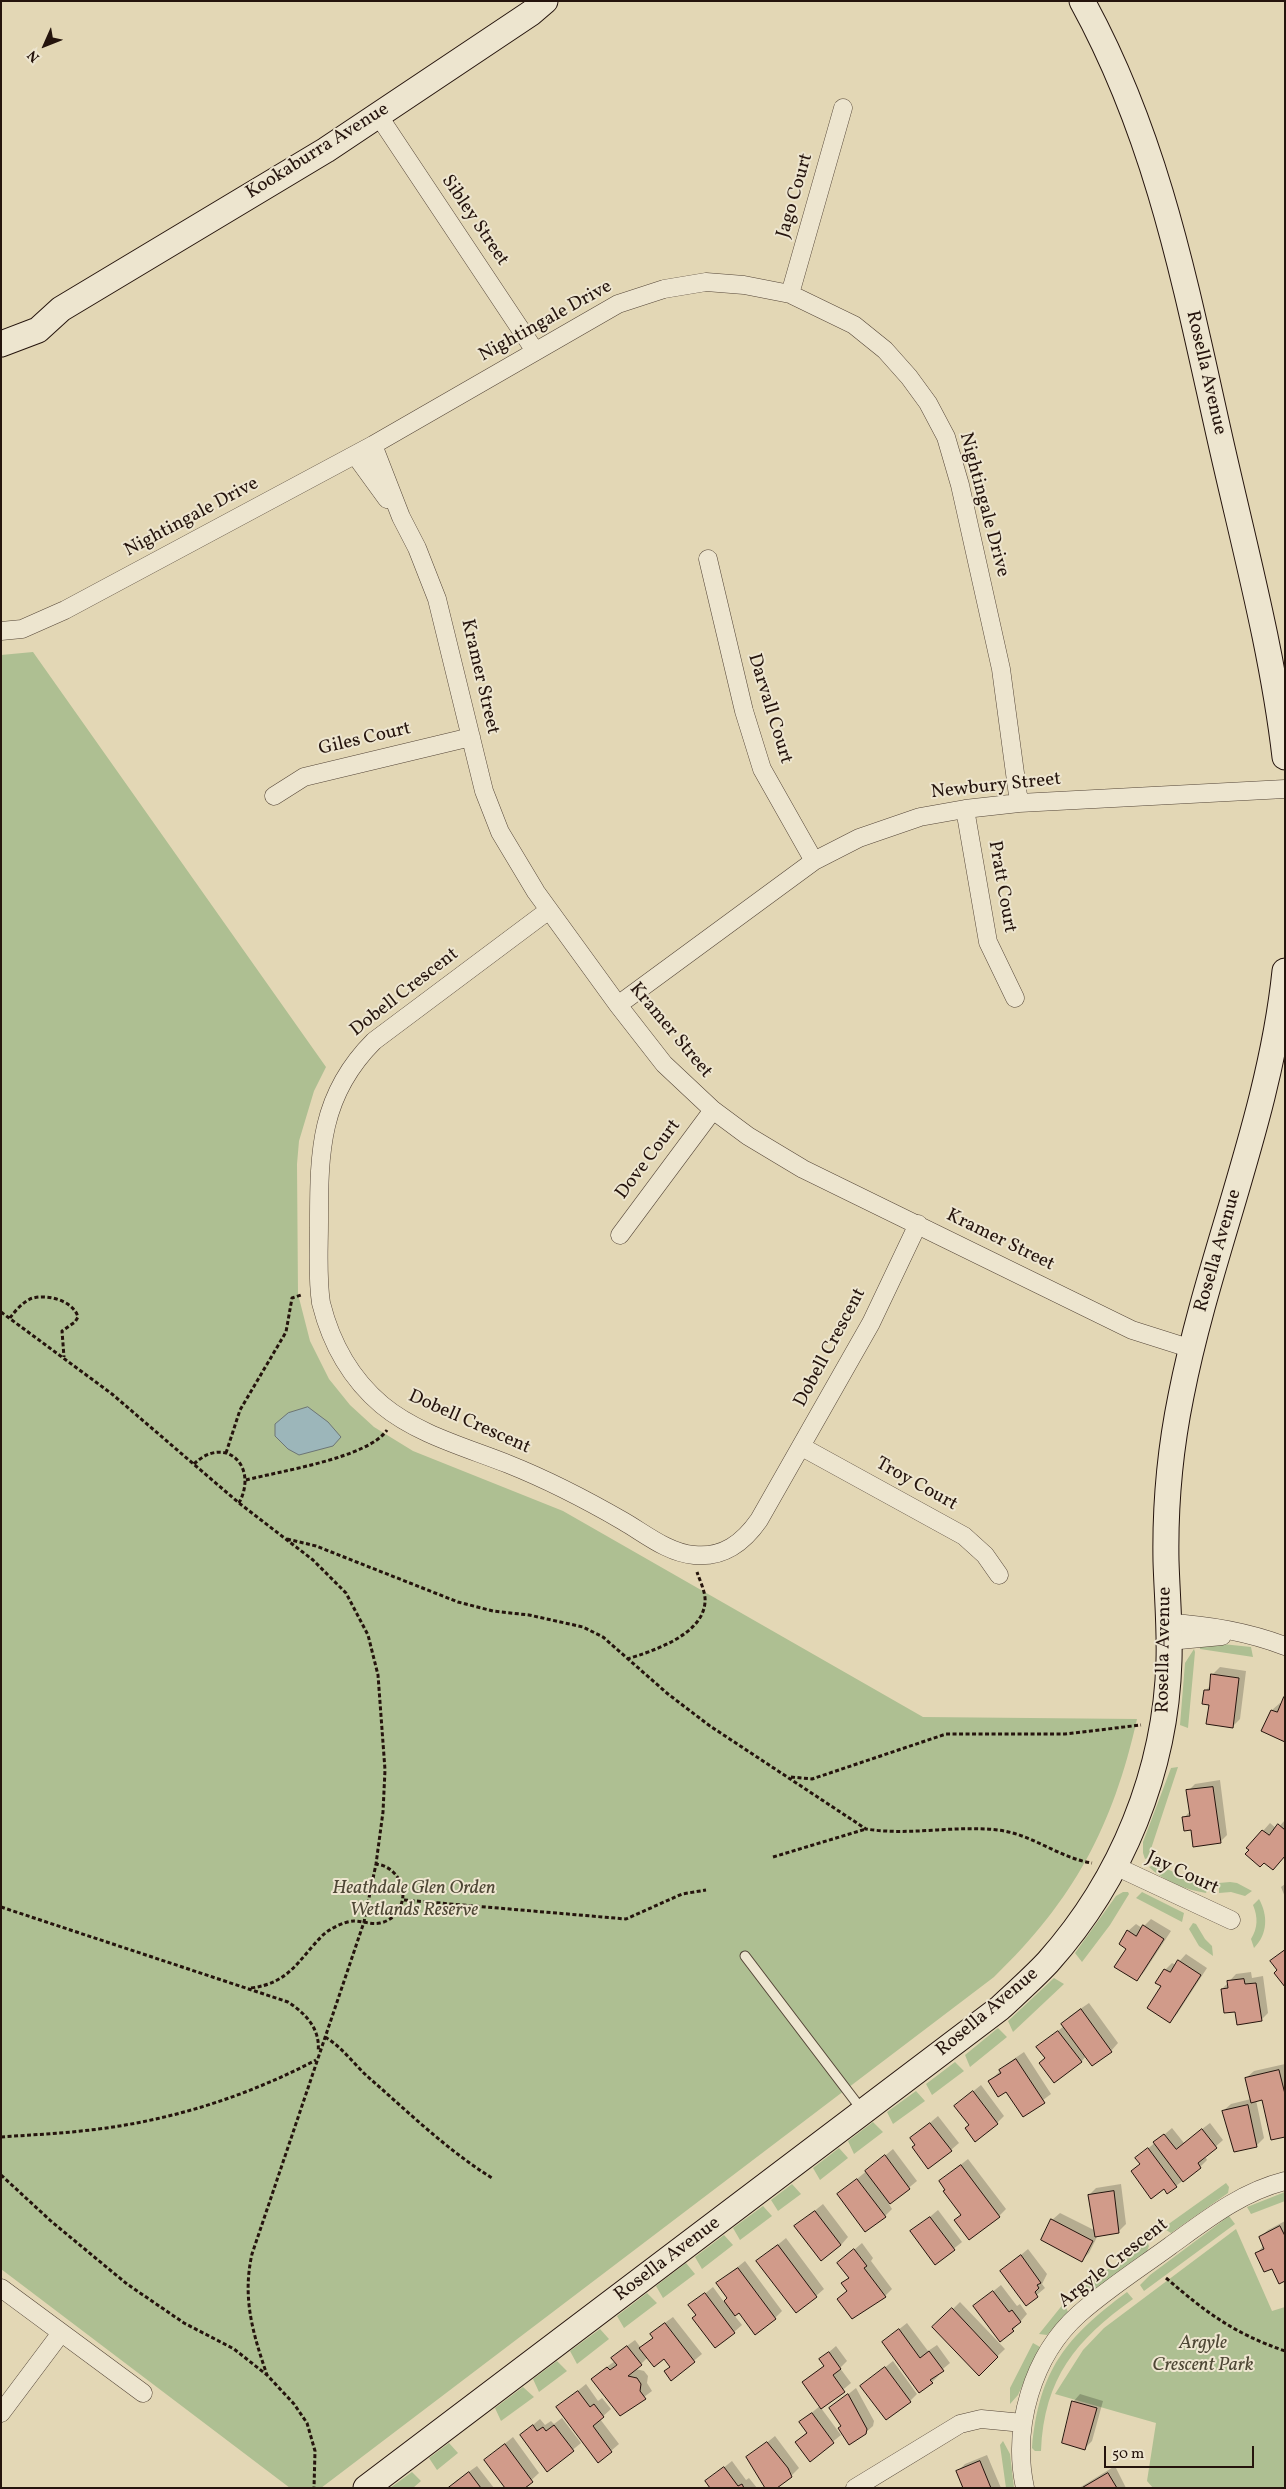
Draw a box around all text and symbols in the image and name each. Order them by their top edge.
north arrow [20,20,70,70]
text: N [23,46,44,66]
street label: Kookaburra Avenue [242,99,394,205]
street label: Jago Court [773,151,819,241]
street label: Sibley Street [435,171,513,271]
street label: Nightingale Drive [475,276,617,368]
street label: Rosella Avenue [1180,309,1230,437]
street label: Nightingale Drive [953,430,1013,580]
street label: Nightingale Drive [121,473,263,563]
street label: Kramer Street [455,617,503,737]
street label: Darvall Court [741,651,797,767]
street label: Giles Court [317,718,413,762]
street label: Newbury Street [930,769,1062,805]
street label: Pratt Court [982,839,1020,935]
street label: Dobell Crescent [346,944,464,1042]
street label: Kramer Street [623,979,717,1083]
street label: Dove Court [612,1115,686,1205]
street label: Rosella Avenue [1191,1187,1247,1315]
street label: Kramer Street [942,1205,1058,1277]
street label: Dobell Crescent [790,1285,872,1411]
street label: Dobell Crescent [404,1386,534,1460]
street label: Troy Court [871,1453,961,1517]
street label: Rosella Avenue [1152,1586,1178,1714]
street label: Jay Court [1142,1847,1222,1901]
park label: Heathdale Glen Orden Wetlands Reserve [332,1879,496,1923]
street label: Rosella Avenue [932,1964,1044,2062]
street label: Rosella Avenue [611,2213,725,2307]
street label: Argyle Crescent [1055,2214,1173,2314]
park label: Argyle Crescent Park [1152,2334,1254,2378]
scale bar [1106,2436,1256,2468]
text: 50 m [1112,2444,1144,2465]

